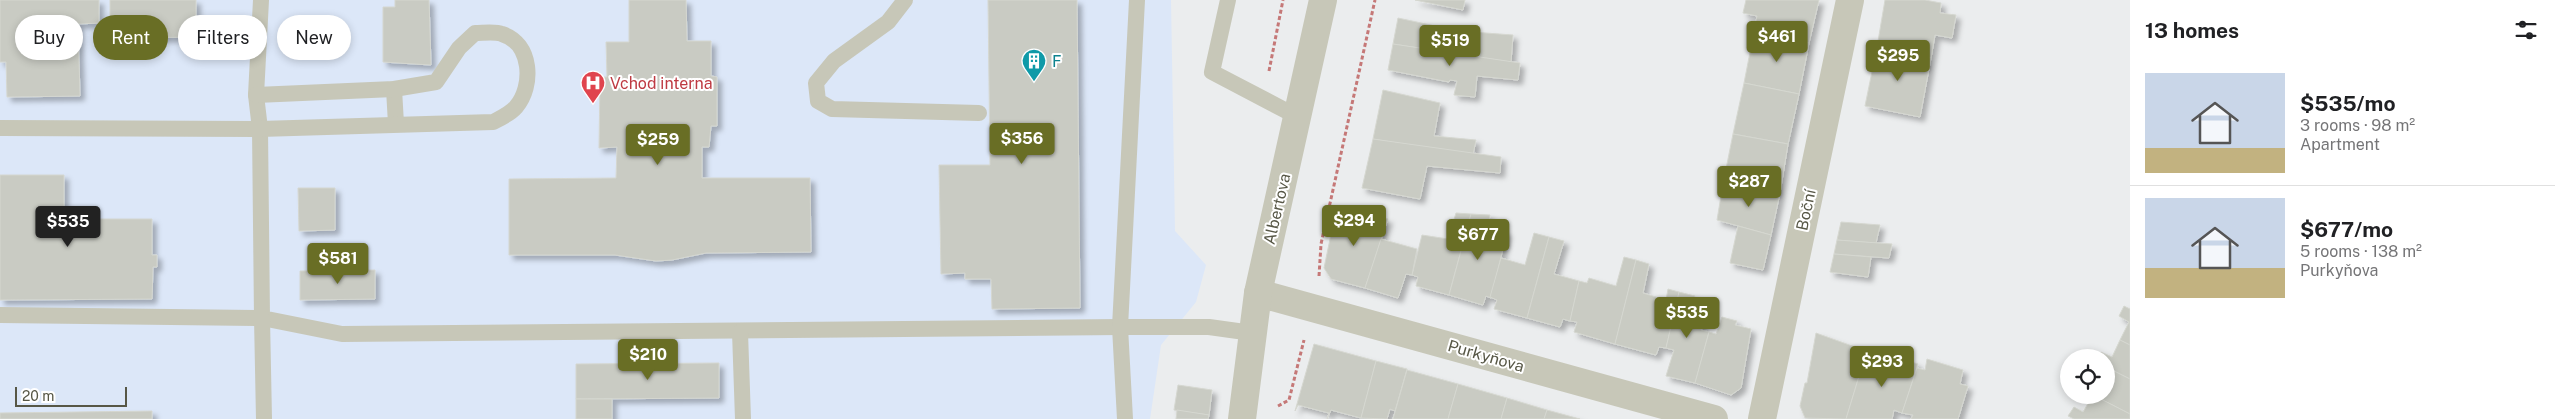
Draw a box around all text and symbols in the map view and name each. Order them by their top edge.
chip: Buy [15,15,83,60]
chip: Rent [93,15,168,60]
chip: Filters [178,15,267,60]
chip: New [277,15,351,60]
icon: filters [2512,16,2540,44]
text: 13 homes [2145,18,2239,43]
pin: $461 [1747,20,1807,63]
pin: $519 [1420,24,1480,67]
text: $461 [1758,27,1796,46]
text: $519 [1430,31,1470,50]
pin: $295 [1868,39,1928,82]
text: $295 [1877,46,1919,65]
building icon: F [1021,48,1047,82]
place label: F [1052,52,1062,71]
hospital icon: Vchod interna [580,70,606,104]
place label: Vchod interna [610,74,713,93]
text: $535/mo [2300,91,2396,116]
icon: home [2185,93,2245,153]
text: 3 rooms · 98 m² [2300,116,2415,135]
pin: $356 [992,122,1052,165]
pin: $259 [628,124,688,166]
text: $356 [1001,129,1043,148]
text: $259 [637,130,679,149]
text: Apartment [2300,135,2380,154]
pin: $287 [1719,166,1779,208]
street label: Albertova [1260,172,1294,246]
text: $287 [1728,172,1770,191]
street label: Boční [1792,187,1820,232]
pin: $294 [1324,204,1384,247]
pin: $535 [38,206,98,248]
text: $294 [1333,211,1375,230]
text: $535 [46,212,90,231]
text: $677/mo [2300,217,2393,242]
pin: $677 [1448,218,1508,261]
icon: home [2185,218,2245,278]
text: $677 [1457,225,1499,244]
pin: $581 [308,242,368,285]
text: 5 rooms · 138 m² [2300,242,2422,261]
text: $581 [318,249,358,268]
text: Purkyňova [2300,261,2378,280]
pin: $535 [1657,296,1717,339]
text: $535 [1665,303,1709,322]
street label: Purkyňova [1446,336,1526,376]
pin: $210 [618,338,678,381]
text: $210 [629,345,667,364]
pin: $293 [1852,346,1912,388]
map controls [2060,349,2115,404]
button: locate [2060,349,2115,404]
text: $293 [1861,352,1903,371]
scale bar [15,384,128,407]
text: 20 m [22,388,54,404]

